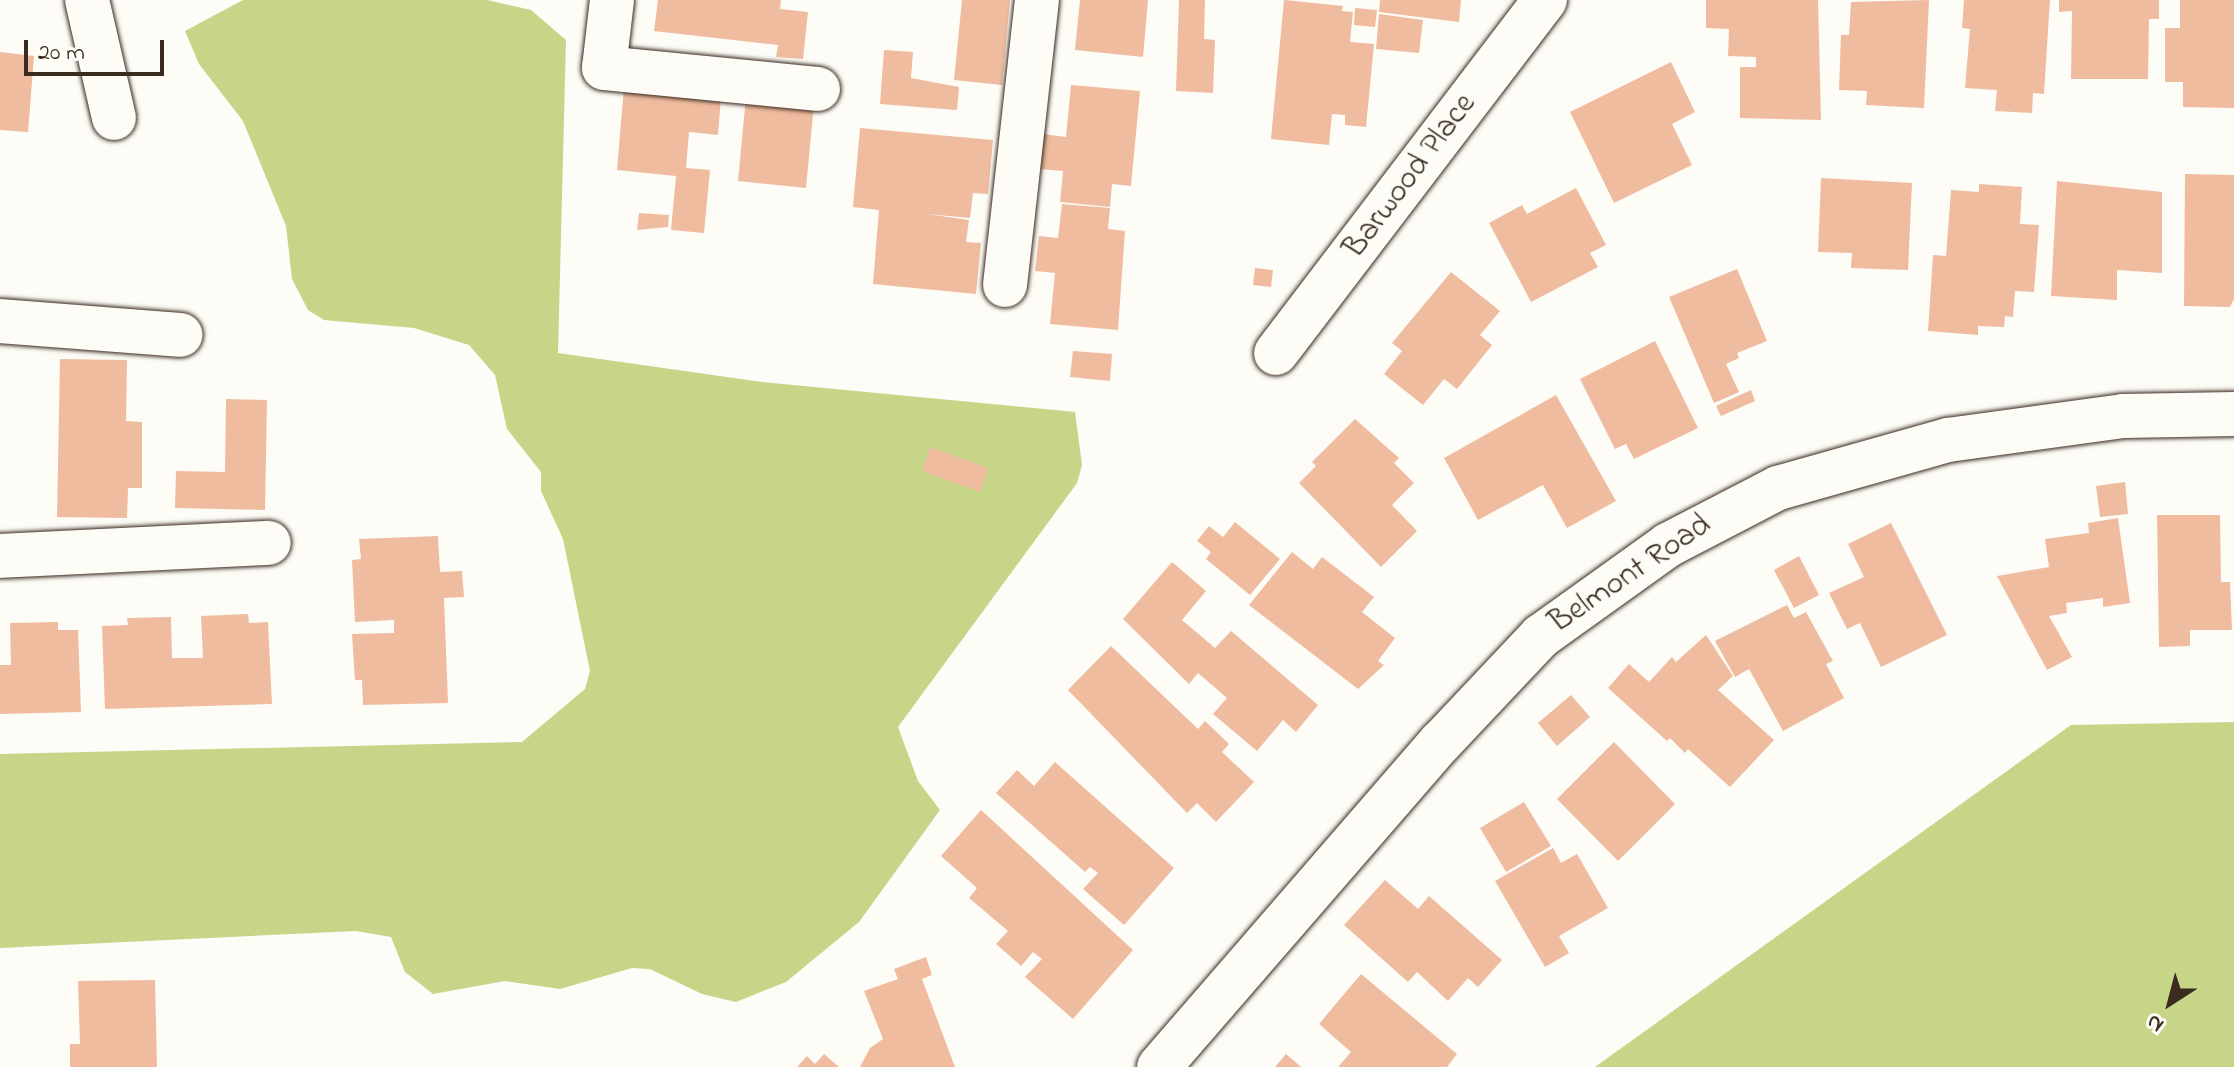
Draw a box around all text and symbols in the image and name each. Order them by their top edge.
scale bar [28,24,168,74]
text: 20 m [38,36,85,71]
street label: Barwood Place [1337,87,1485,267]
street label: Belmont Road [1543,507,1719,643]
north arrow [2130,963,2210,1043]
text: N [2140,1005,2171,1040]

